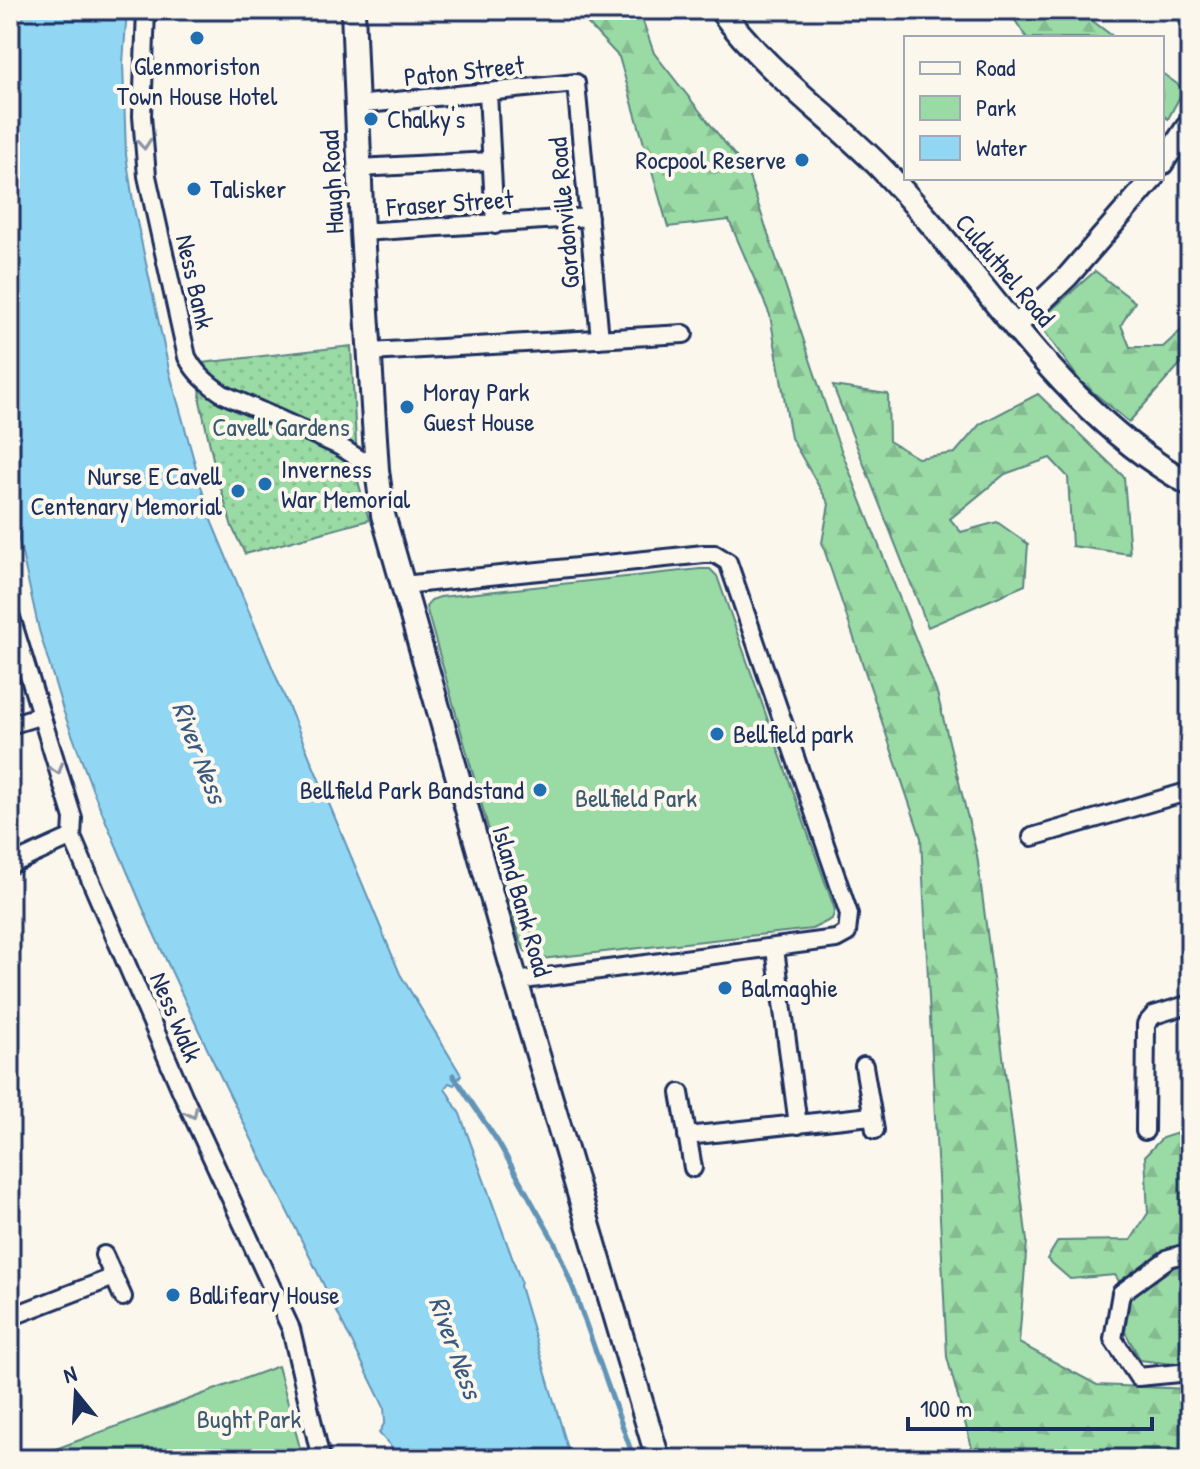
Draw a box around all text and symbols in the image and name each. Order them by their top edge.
marker: Glenmoriston Town House Hotel [188,29,206,47]
legend [904,36,1164,180]
street label: Paton Street [402,47,527,94]
place label: Glenmoriston Town House Hotel [117,48,277,113]
text: Road [976,51,1015,83]
text: Park [976,91,1016,123]
place label: Chalky's [387,101,465,136]
marker: Chalky's [362,110,380,128]
street label: Haugh Road [311,129,352,235]
text: Water [976,131,1027,163]
street label: Gordonville Road [539,136,588,290]
one-way arrow [136,138,153,151]
place label: Rocpool Reserve [635,142,786,177]
marker: Rocpool Reserve [793,151,811,169]
place label: Talisker [210,171,286,206]
marker: Talisker [185,180,203,198]
street label: Fraser Street [384,181,515,224]
street label: Culduthel Road [948,206,1063,334]
street label: Ness Bank [168,231,223,333]
place label: Moray Park Guest House [423,374,535,439]
marker: Moray Park Guest House [398,398,416,416]
park label: Cavell Gardens [212,409,350,444]
place label: Inverness War Memorial [281,451,410,516]
place label: Nurse E Cavell Centenary Memorial [31,458,223,523]
marker: Inverness War Memorial [256,475,274,493]
marker: Nurse E Cavell Centenary Memorial [229,482,247,500]
water label: River Ness [163,696,238,810]
place label: Bellfield park [733,716,854,751]
marker: Bellfield park [708,725,726,743]
one-way arrow [48,761,64,775]
place label: Bellfield Park Bandstand [300,772,524,807]
park label: Bellfield Park [575,780,697,815]
marker: Bellfield Park Bandstand [531,781,549,799]
street label: Island Bank Road [484,821,561,980]
street label: Ness Walk [142,967,211,1067]
place label: Balmaghie [741,970,838,1005]
marker: Balmaghie [716,979,734,997]
one-way arrow [182,1105,198,1120]
place label: Ballifeary House [189,1277,340,1312]
marker: Ballifeary House [164,1286,182,1304]
water label: River Ness [420,1291,493,1405]
north arrow [36,1353,116,1433]
text: N [60,1358,80,1390]
scale bar [908,1381,1152,1431]
text: 100 m [920,1392,972,1424]
park label: Bught Park [197,1401,301,1436]

